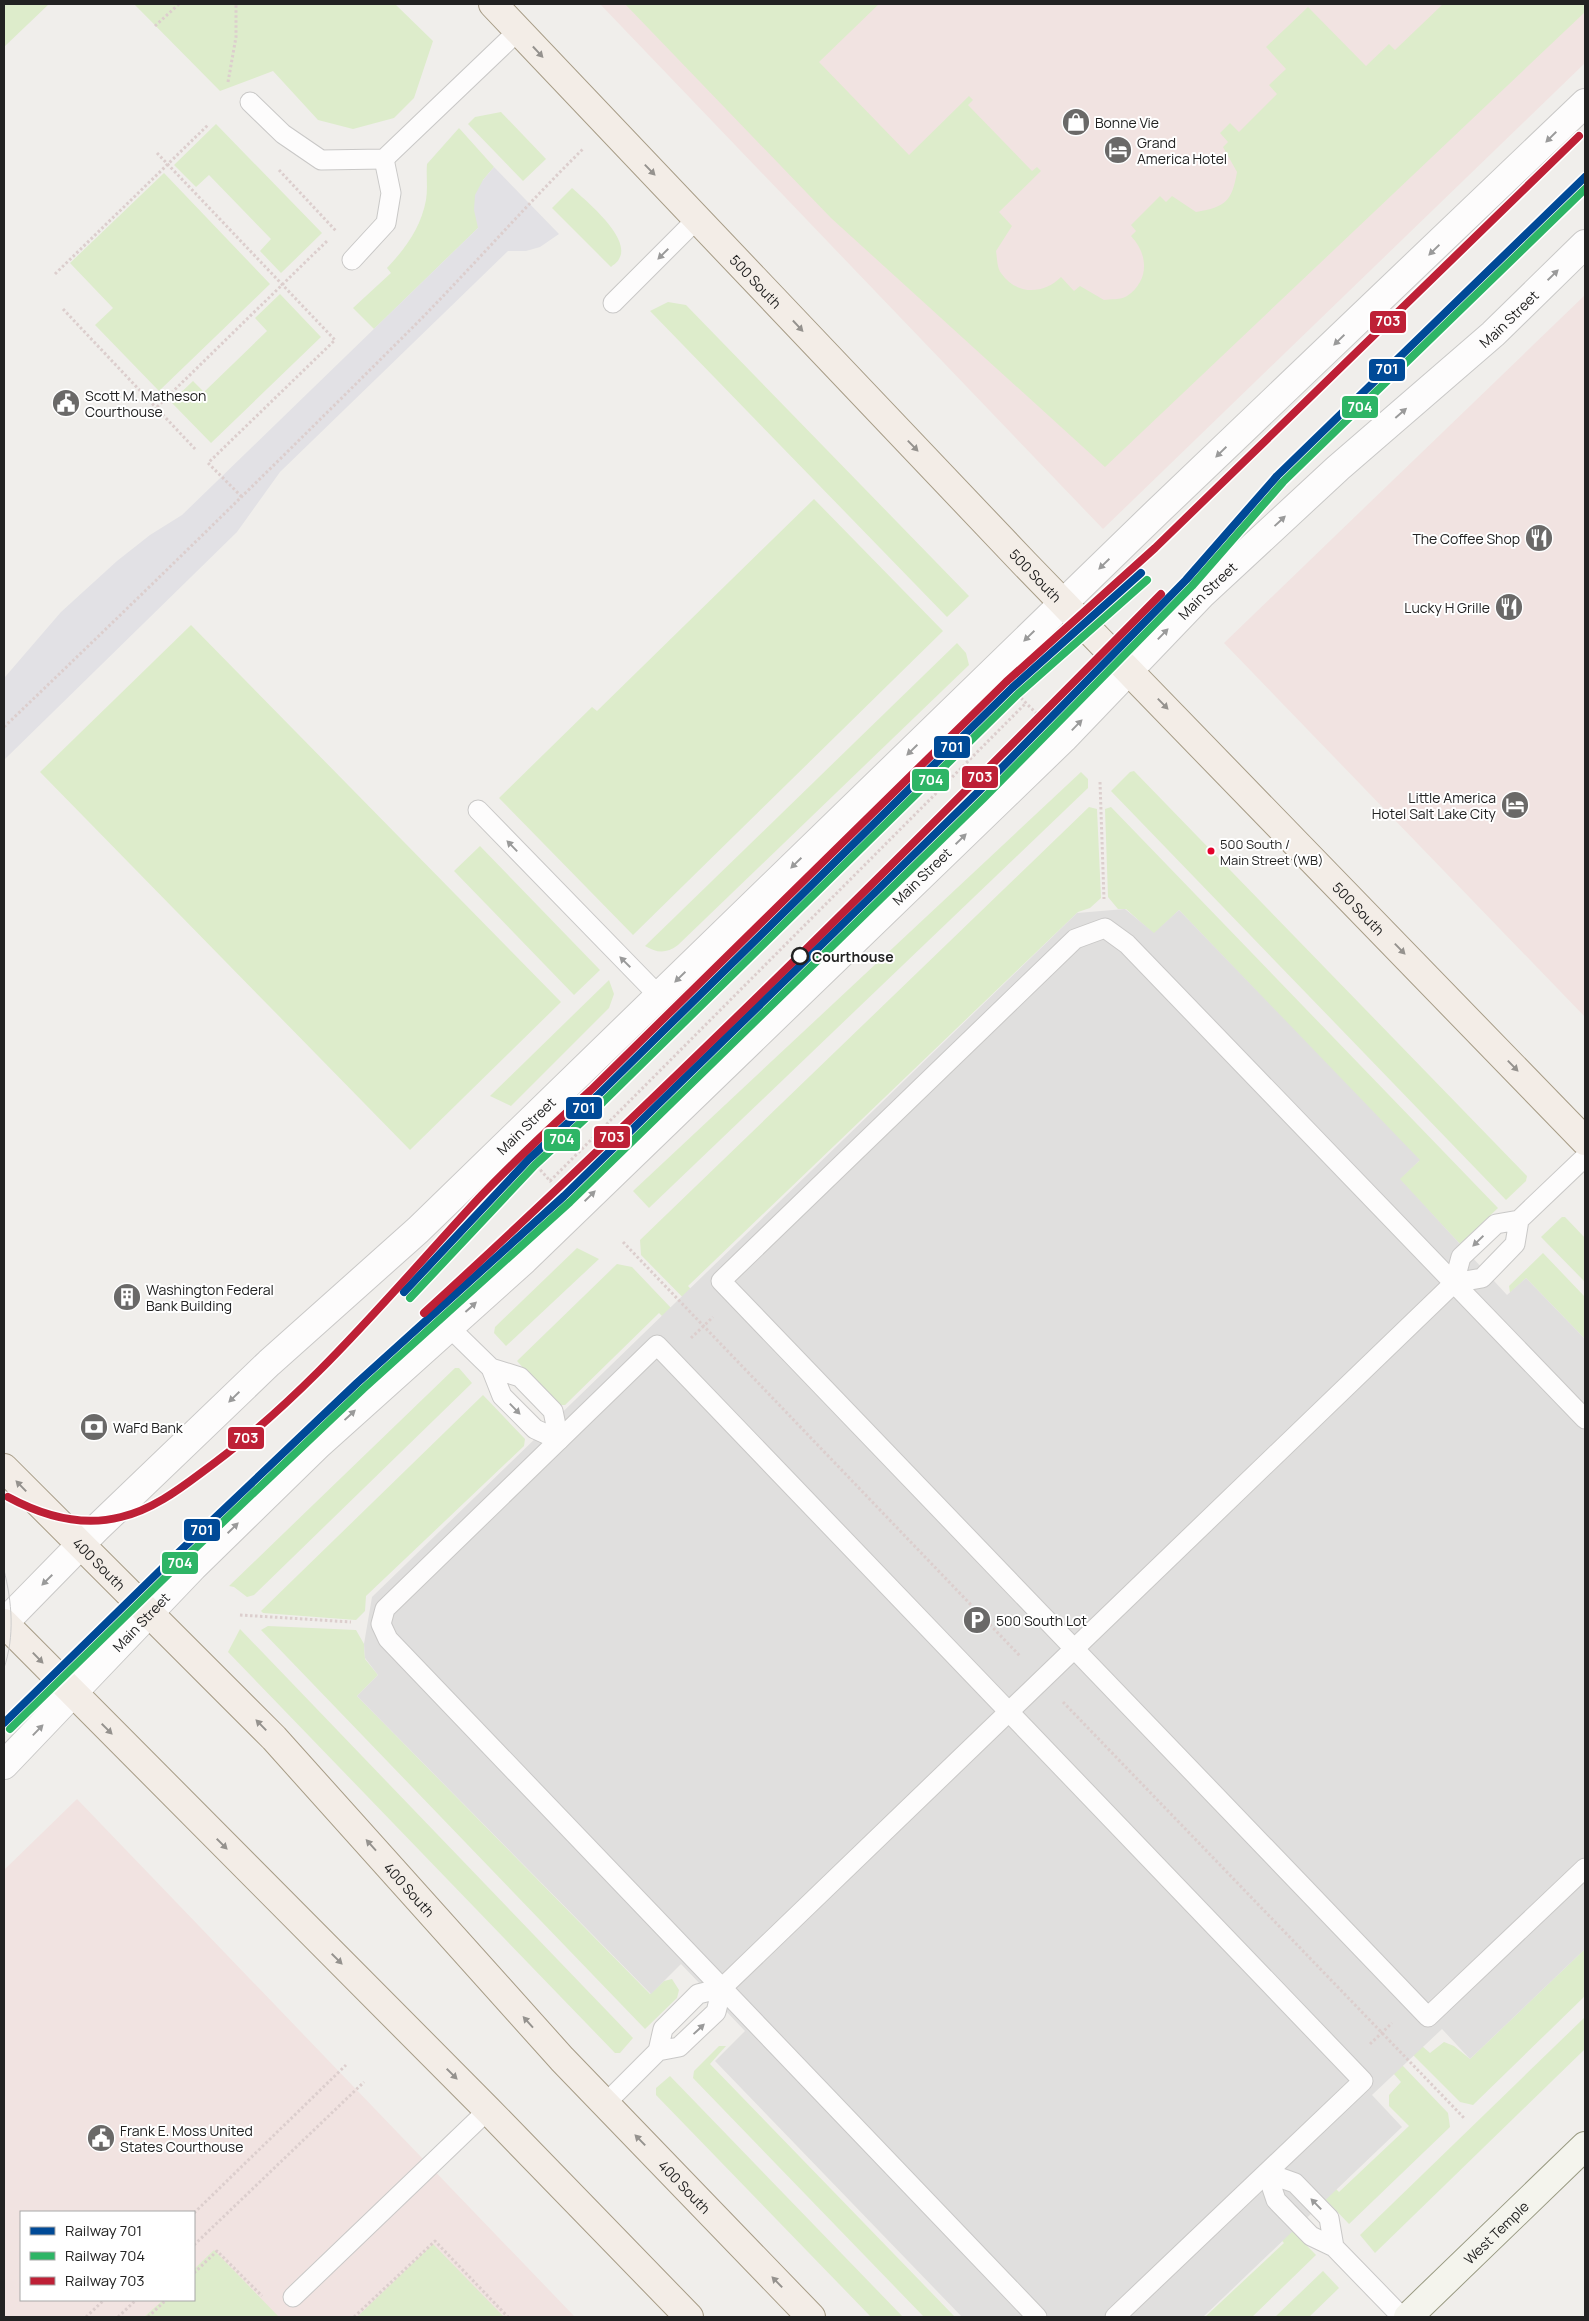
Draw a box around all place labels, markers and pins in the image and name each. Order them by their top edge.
shop icon: Bonne Vie [1061,107,1091,137]
place label: Bonne Vie [1095,113,1159,132]
place label: Grand America Hotel [1137,133,1227,168]
hotel icon: Grand America Hotel [1103,135,1133,165]
place label: Scott M. Matheson Courthouse [85,386,206,421]
public building icon: Scott M. Matheson Courthouse [51,388,81,418]
restaurant icon: The Coffee Shop [1524,523,1554,553]
place label: The Coffee Shop [1412,529,1520,548]
restaurant icon: Lucky H Grille [1494,592,1524,622]
place label: Lucky H Grille [1404,598,1490,617]
place label: Little America Hotel Salt Lake City [1372,788,1497,823]
hotel icon: Little America Hotel Salt Lake City [1500,790,1530,820]
place label: 500 South / Main Street (WB) [1220,835,1324,869]
marker: 500 South / Main Street (WB) [1206,846,1216,856]
marker: Courthouse [791,947,809,965]
place label: Courthouse [812,947,894,966]
place label: Washington Federal Bank Building [146,1280,274,1315]
building icon: Washington Federal Bank Building [112,1282,142,1312]
bank icon: WaFd Bank [79,1412,109,1442]
place label: WaFd Bank [113,1418,184,1437]
parking icon: 500 South Lot [962,1605,992,1635]
place label: 500 South Lot [996,1611,1087,1630]
place label: Frank E. Moss United States Courthouse [120,2121,253,2156]
public building icon: Frank E. Moss United States Courthouse [86,2123,116,2153]

